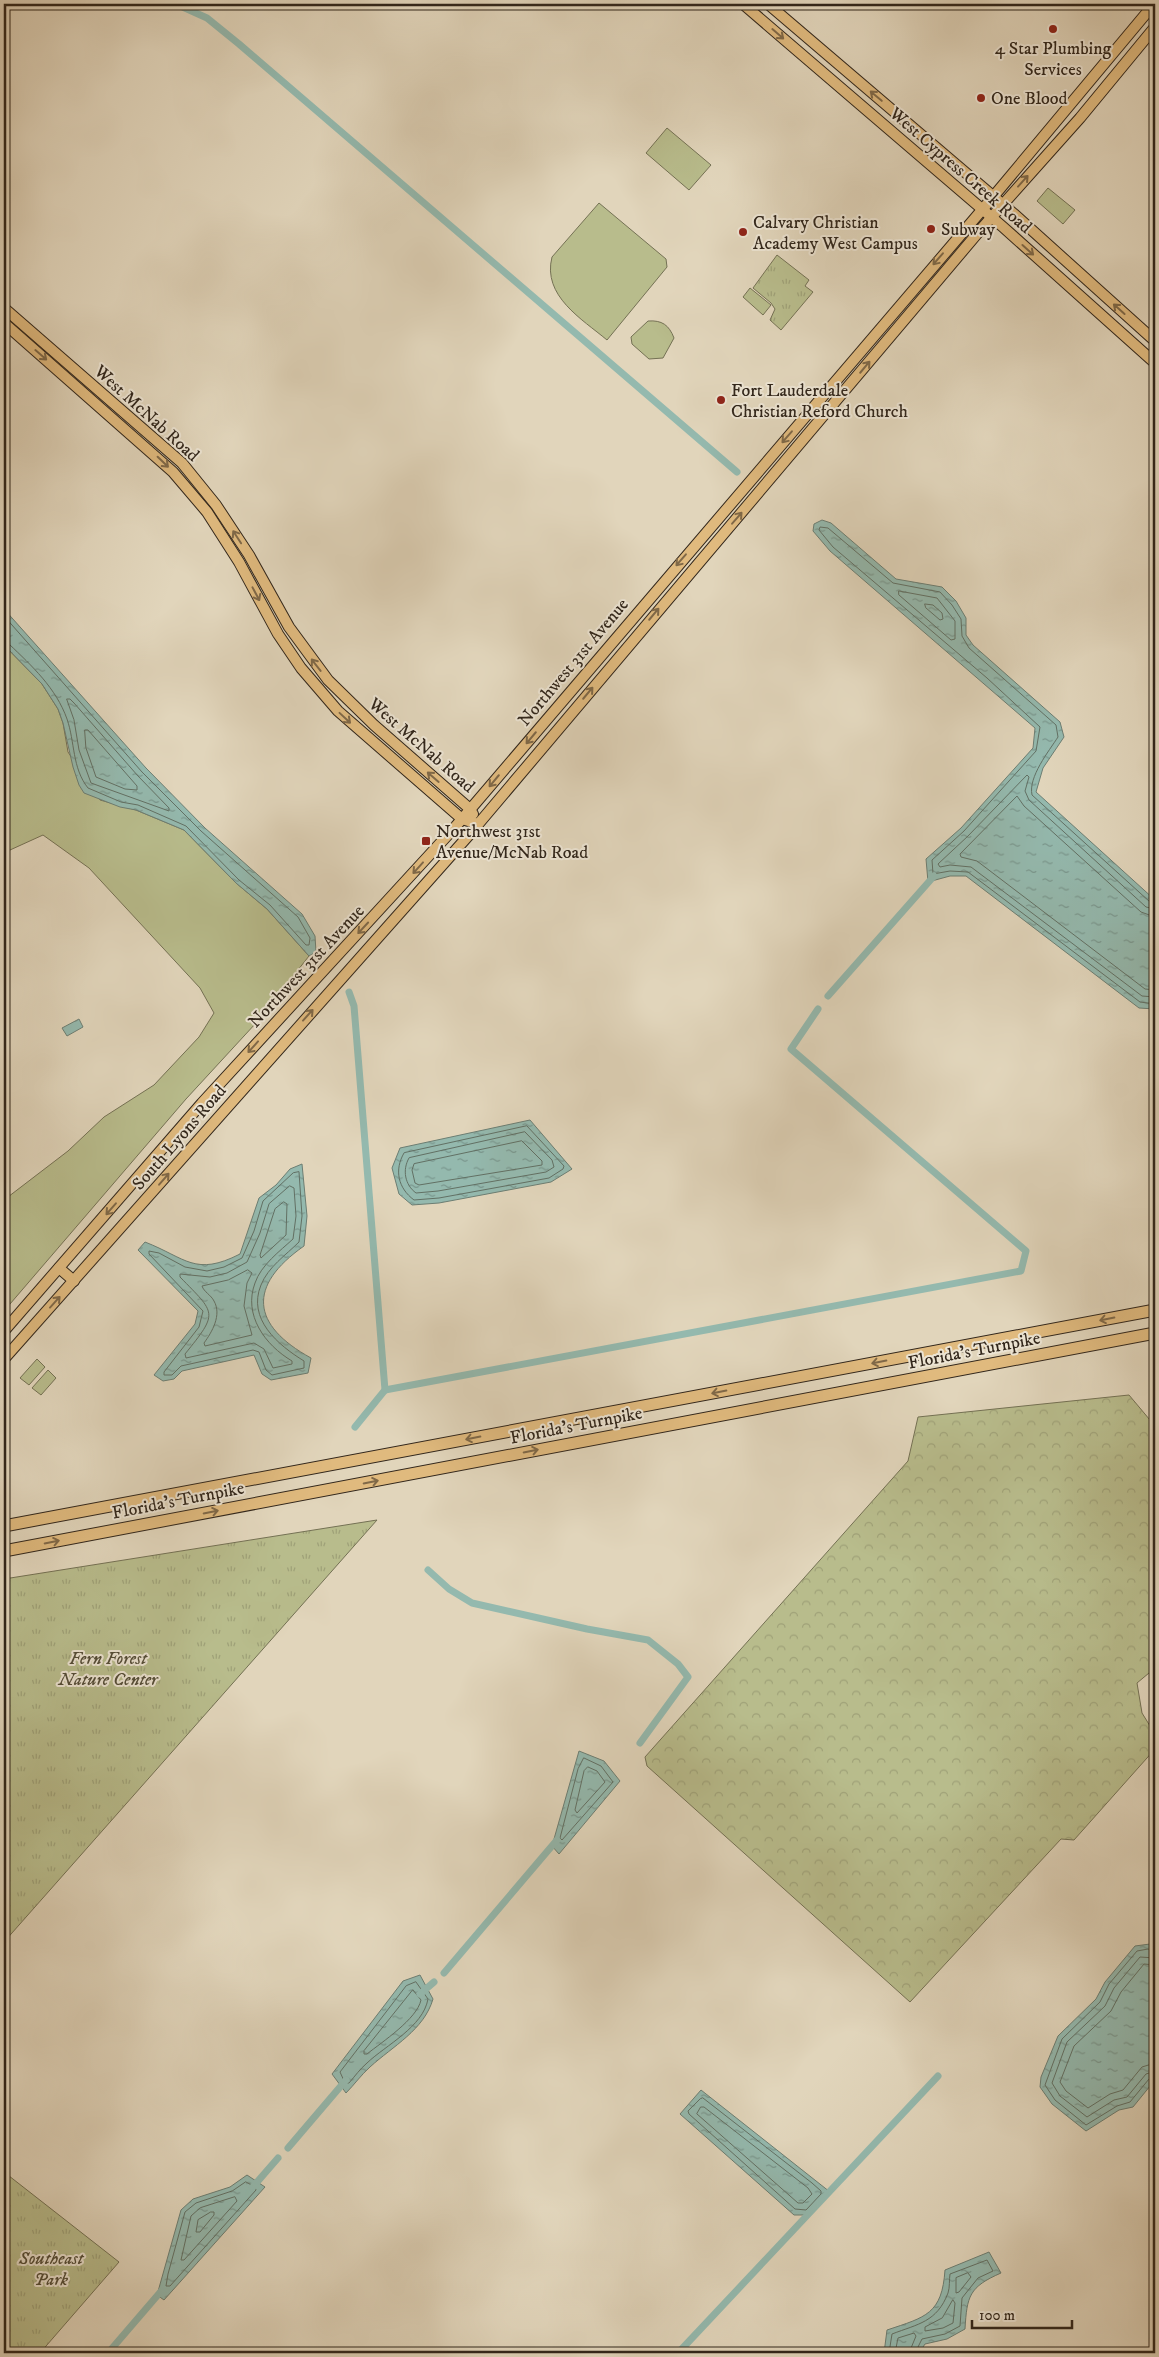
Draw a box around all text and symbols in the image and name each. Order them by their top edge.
marker: 4 Star Plumbing Services [1047,23,1059,35]
one-way arrow [772,29,785,40]
place label: 4 Star Plumbing Services [995,38,1112,81]
place label: One Blood [991,88,1068,110]
one-way arrow [869,90,882,102]
marker: One Blood [975,92,987,104]
street label: West Cypress Creek Road [884,102,1036,239]
one-way arrow [1018,175,1029,188]
place label: Calvary Christian Academy West Campus [753,212,918,255]
place label: Subway [941,219,996,241]
marker: Subway [925,223,937,235]
marker: Calvary Christian Academy West Campus [737,226,749,238]
one-way arrow [1022,244,1035,256]
one-way arrow [932,253,944,266]
one-way arrow [1113,303,1126,315]
one-way arrow [34,349,47,361]
street label: West McNab Road [88,360,204,467]
one-way arrow [859,361,871,374]
place label: Fort Lauderdale Christian Reford Church [731,380,909,423]
marker: Fort Lauderdale Christian Reford Church [715,394,727,406]
one-way arrow [781,430,792,443]
one-way arrow [156,456,168,468]
one-way arrow [731,511,742,524]
one-way arrow [232,531,242,545]
one-way arrow [675,553,686,566]
one-way arrow [251,587,261,602]
street label: Northwest 31st Avenue [514,594,634,731]
one-way arrow [649,608,660,621]
one-way arrow [311,659,322,672]
one-way arrow [582,686,594,699]
street label: West McNab Road [363,693,479,798]
one-way arrow [339,712,352,724]
one-way arrow [526,731,537,744]
one-way arrow [427,771,440,783]
one-way arrow [489,774,500,787]
place label: Northwest 31st Avenue/McNab Road [436,821,588,864]
marker: Northwest 31st Avenue/McNab Road [420,835,432,847]
one-way arrow [412,862,424,875]
street label: Northwest 31st Avenue [244,901,369,1033]
one-way arrow [357,921,369,934]
one-way arrow [302,1009,314,1022]
one-way arrow [247,1041,259,1054]
street label: South Lyons Road [128,1080,232,1195]
one-way arrow [158,1173,169,1186]
one-way arrow [105,1202,117,1215]
one-way arrow [49,1295,61,1308]
one-way arrow [1100,1315,1116,1324]
street label: Florida's Turnpike [906,1327,1042,1375]
one-way arrow [871,1357,887,1367]
one-way arrow [712,1388,728,1397]
street label: Florida's Turnpike [508,1402,644,1450]
one-way arrow [466,1434,482,1443]
one-way arrow [522,1446,538,1456]
one-way arrow [363,1476,379,1486]
street label: Florida's Turnpike [110,1477,246,1525]
one-way arrow [203,1506,219,1516]
one-way arrow [43,1537,59,1546]
park label: Fern Forest Nature Center [57,1648,159,1691]
park label: Southeast Park [18,2248,85,2291]
scale bar [972,2297,1072,2329]
text: 100 m [979,2306,1015,2325]

